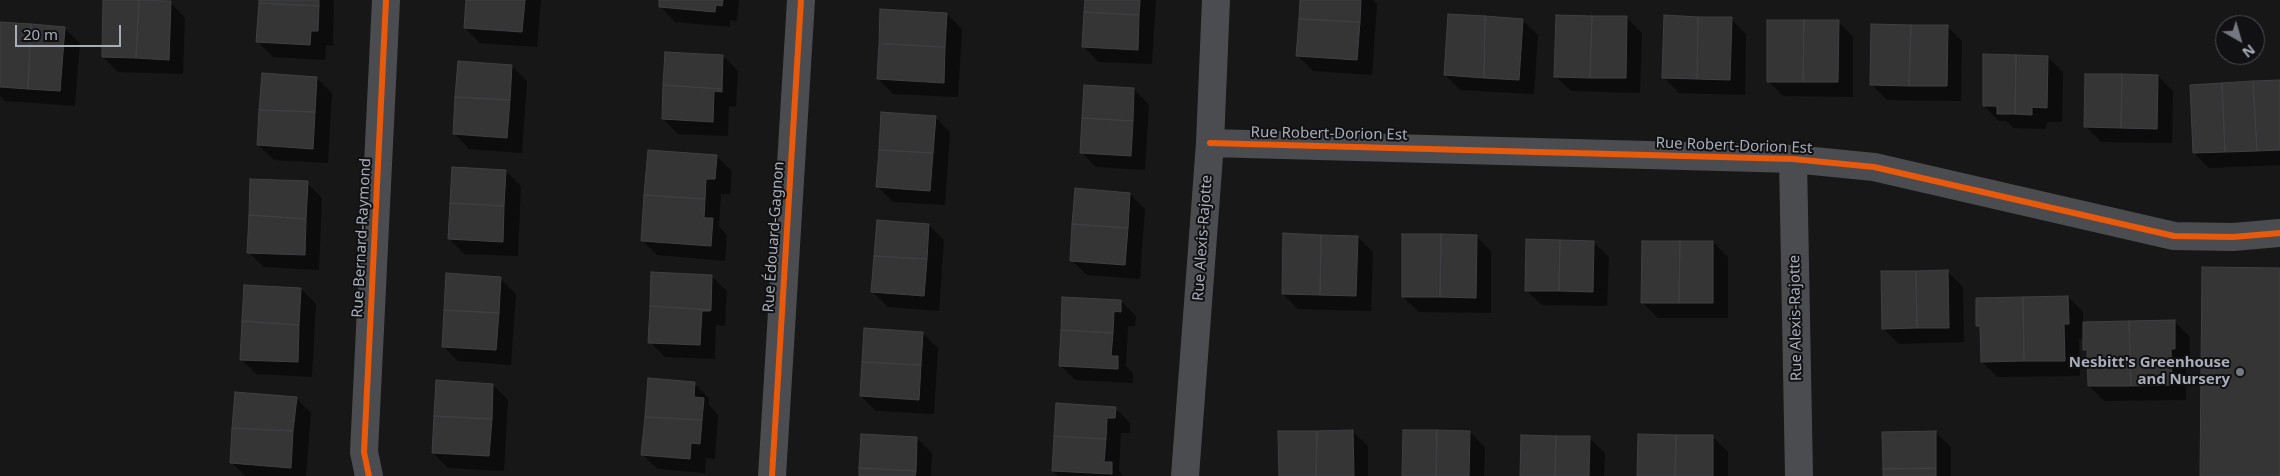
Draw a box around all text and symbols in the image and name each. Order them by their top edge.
scale bar [18,15,124,47]
north arrow [2215,15,2265,65]
text: 20 m [23,24,58,44]
text: N [2239,40,2259,62]
street label: Rue Robert-Dorion Est [1250,124,1408,144]
street label: Rue Robert-Dorion Est [1655,134,1813,158]
street label: Rue Bernard-Raymond [349,158,375,318]
street label: Rue Édouard-Gagnon [760,161,788,313]
street label: Rue Alexis-Rajotte [1190,174,1216,302]
street label: Rue Alexis-Rajotte [1786,255,1806,381]
place label: Nesbitt's Greenhouse and Nursery [2069,354,2230,389]
marker: Nesbitt's Greenhouse and Nursery [2234,366,2246,378]

